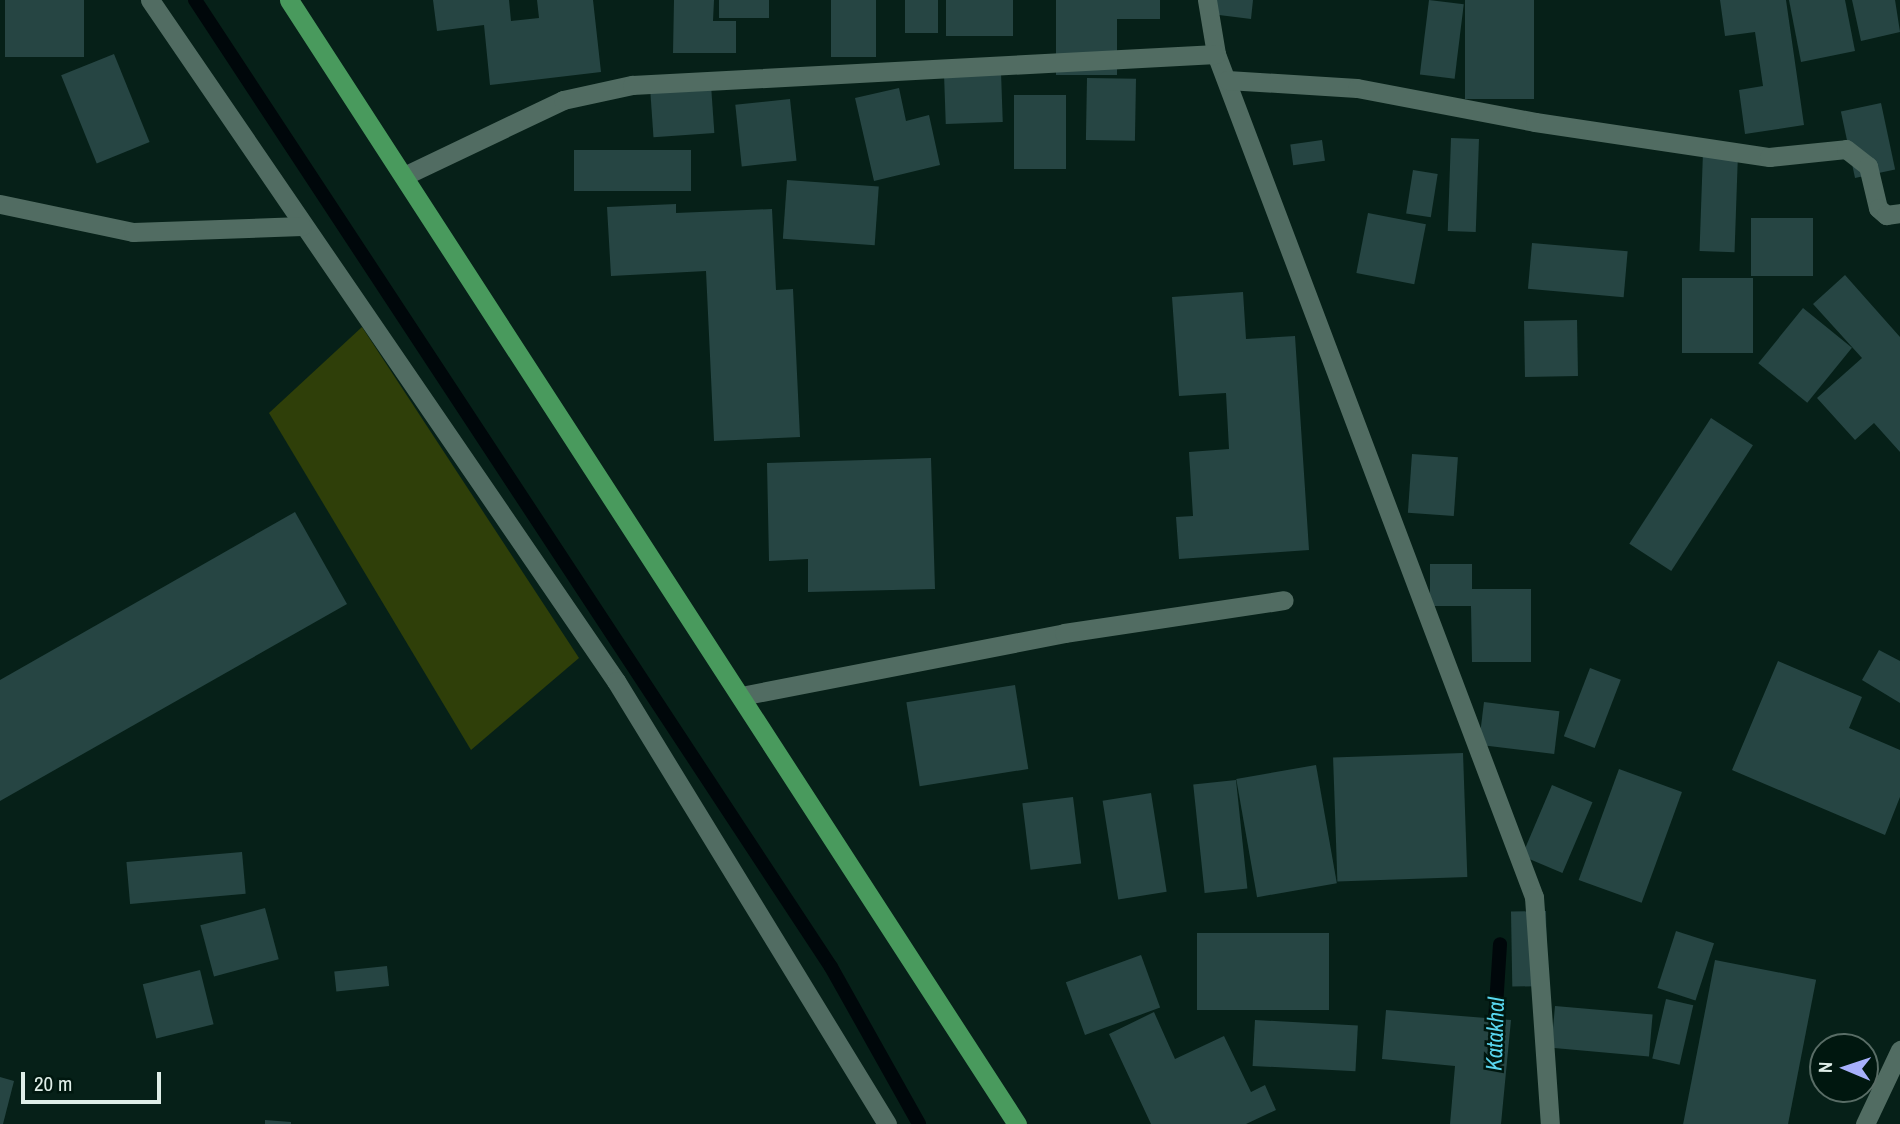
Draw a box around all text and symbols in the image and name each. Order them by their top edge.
water label: Katakhal [1480,997,1510,1071]
north arrow [1809,1033,1879,1103]
scale bar [24,1058,164,1102]
text: N [1812,1061,1838,1073]
text: 20 m [34,1069,72,1098]

